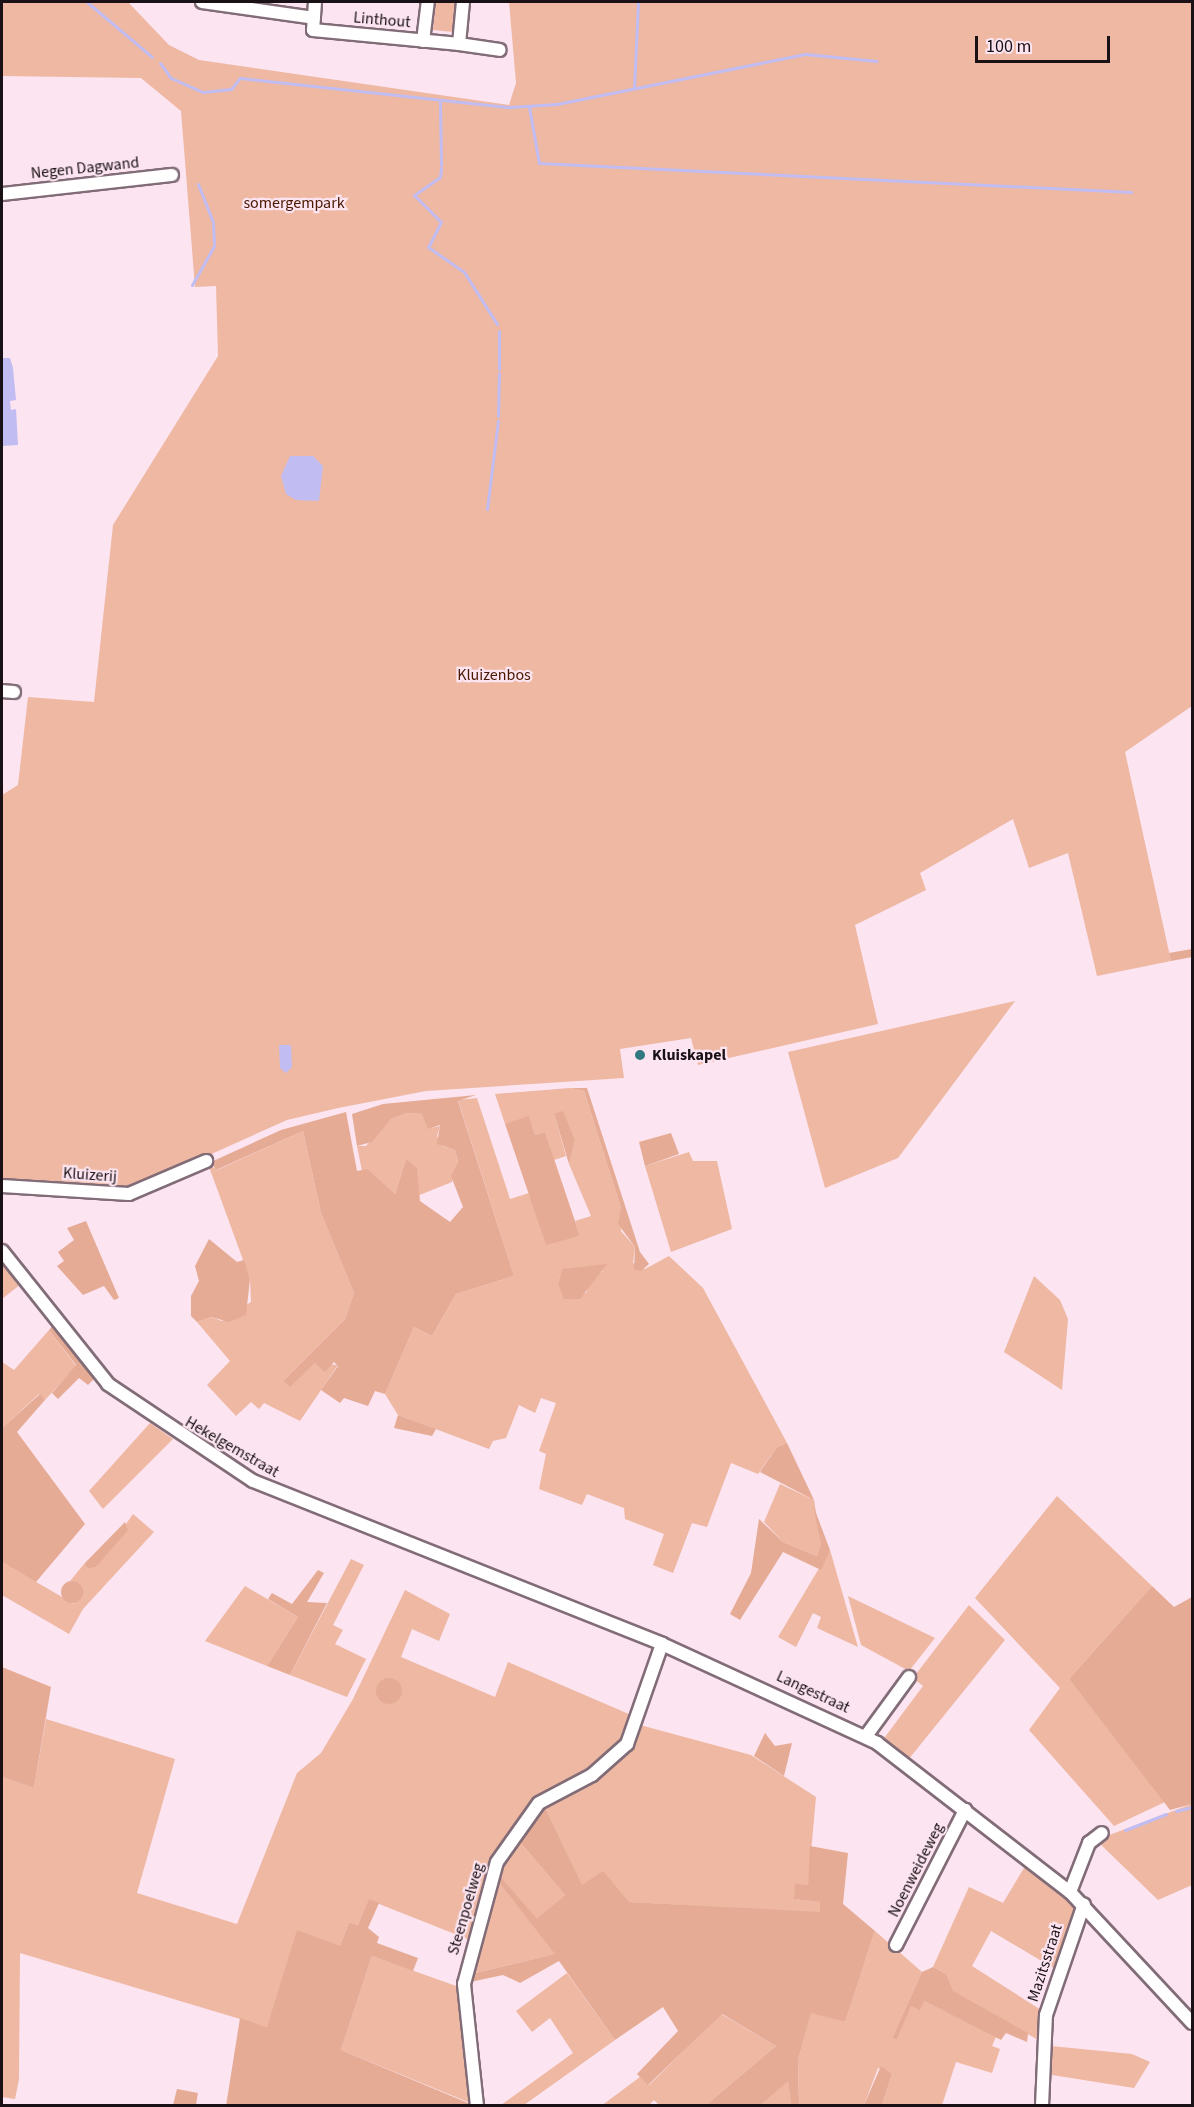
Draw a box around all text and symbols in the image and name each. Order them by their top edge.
street label: Linthout [353,8,411,32]
scale bar [978,24,1113,62]
text: 100 m [986,34,1031,59]
street label: Negen Dagwand [30,153,140,183]
park label: somergempark [243,193,345,213]
park label: Kluizenbos [457,665,531,685]
place label: Kluiskapel [652,1045,726,1065]
marker: Kluiskapel [633,1048,647,1062]
street label: Kluizerij [62,1164,118,1186]
street label: Hekelgemstraat [182,1412,282,1482]
street label: Langestraat [773,1667,853,1717]
street label: Noenweideweg [884,1820,948,1920]
street label: Steenpoelweg [444,1861,488,1957]
street label: Mazitsstraat [1023,1922,1067,2004]

